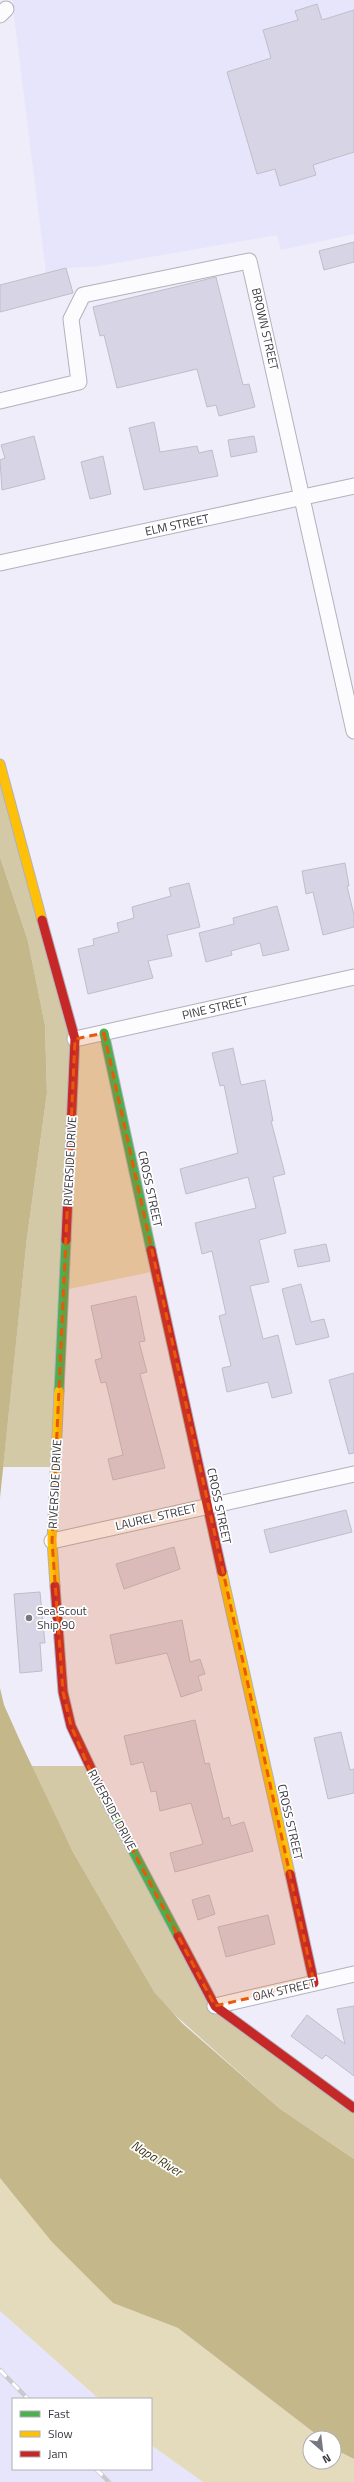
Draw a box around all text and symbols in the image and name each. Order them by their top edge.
street label: BROWN STREET [247,286,284,373]
street label: ELM STREET [143,508,211,541]
street label: PINE STREET [180,991,250,1024]
street label: RIVERSIDE DRIVE [58,1115,81,1206]
street label: CROSS STREET [133,1149,168,1229]
street label: RIVERSIDE DRIVE [43,1438,66,1529]
street label: CROSS STREET [202,1466,237,1546]
street label: LAUREL STREET [113,1498,199,1535]
place label: Sea Scout Ship 90 [37,1601,88,1634]
marker: Sea Scout Ship 90 [24,1613,34,1623]
street label: RIVERSIDE DRIVE [83,1766,142,1854]
street label: CROSS STREET [273,1782,309,1862]
street label: OAK STREET [250,1973,318,2006]
water label: Napa River [128,2135,188,2182]
legend [12,2398,152,2470]
text: Fast [48,2404,71,2423]
text: Slow [48,2424,73,2443]
north arrow [302,2430,342,2470]
text: Jam [48,2444,68,2463]
text: N [320,2450,334,2468]

